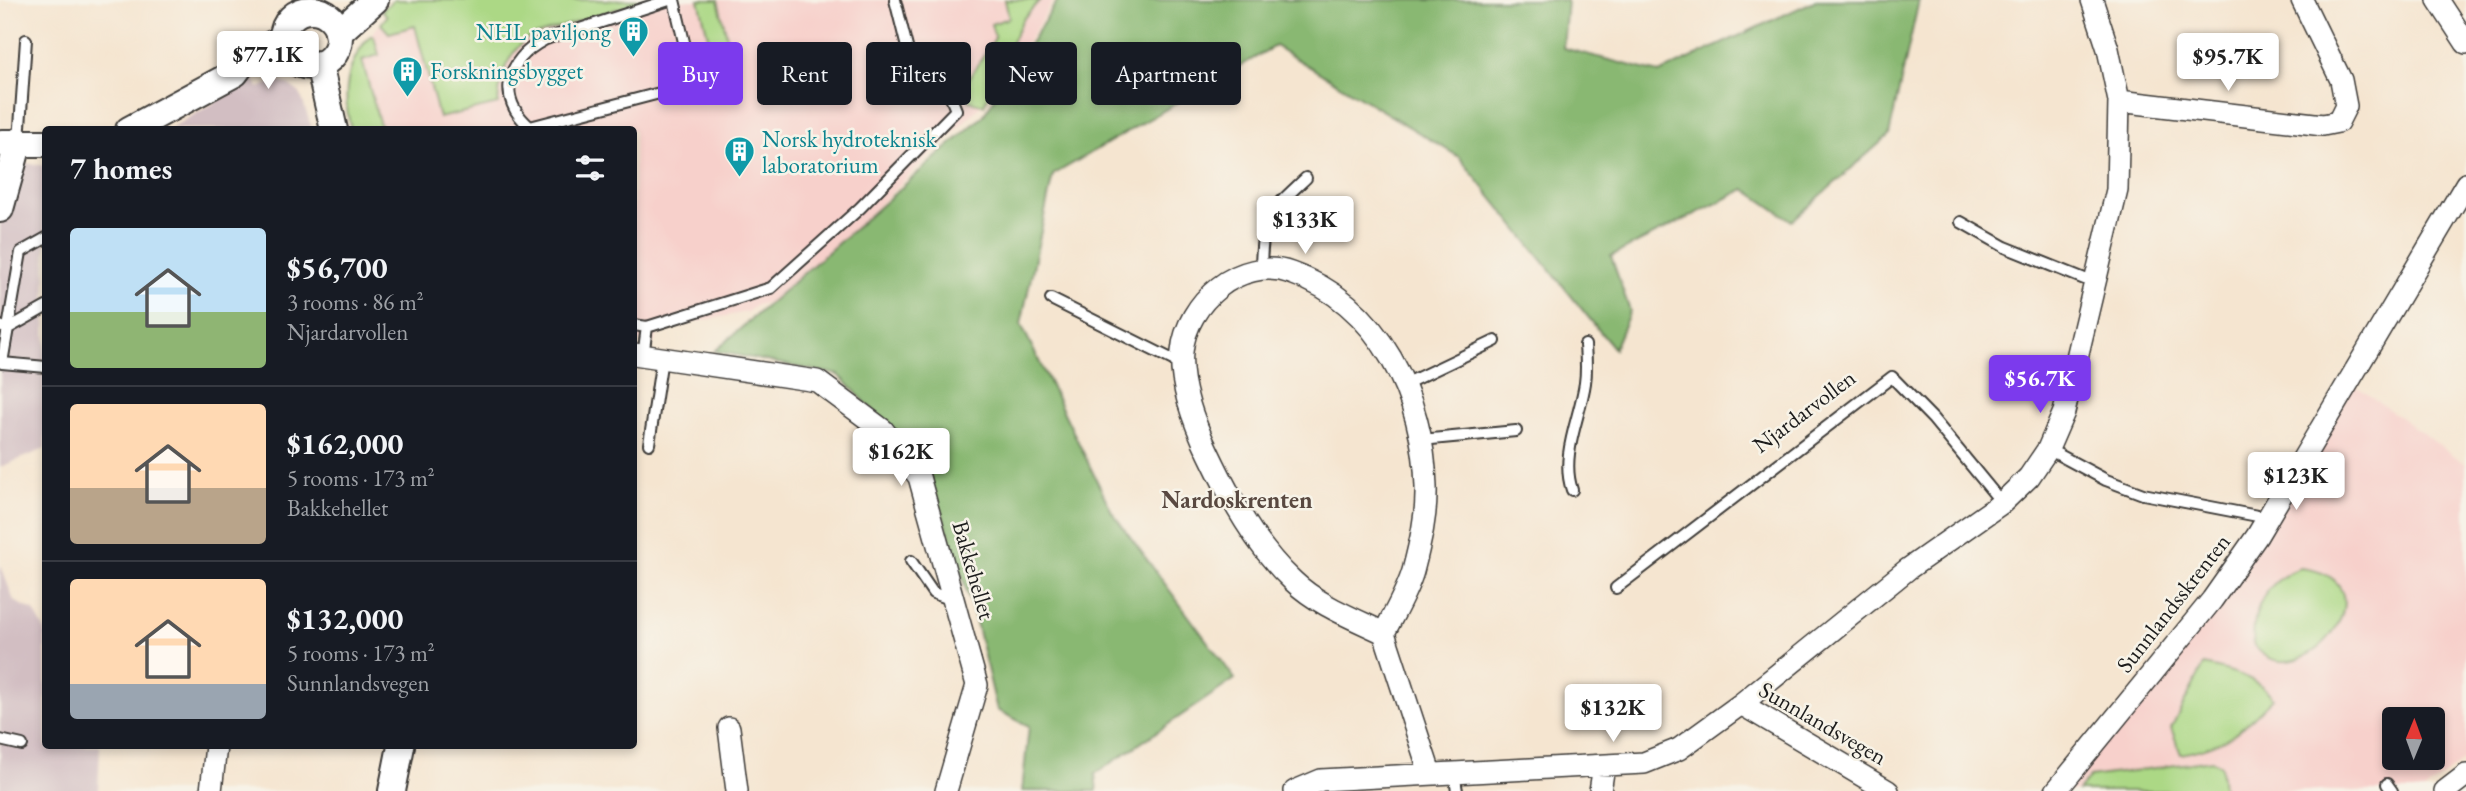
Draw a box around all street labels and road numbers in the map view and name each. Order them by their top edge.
street label: Njardarvollen [1746,362,1862,460]
street label: Bakkehellet [946,517,1003,624]
street label: Sunnlandsskrenten [2109,527,2237,679]
street label: Sunnlandsvegen [1754,674,1892,772]

